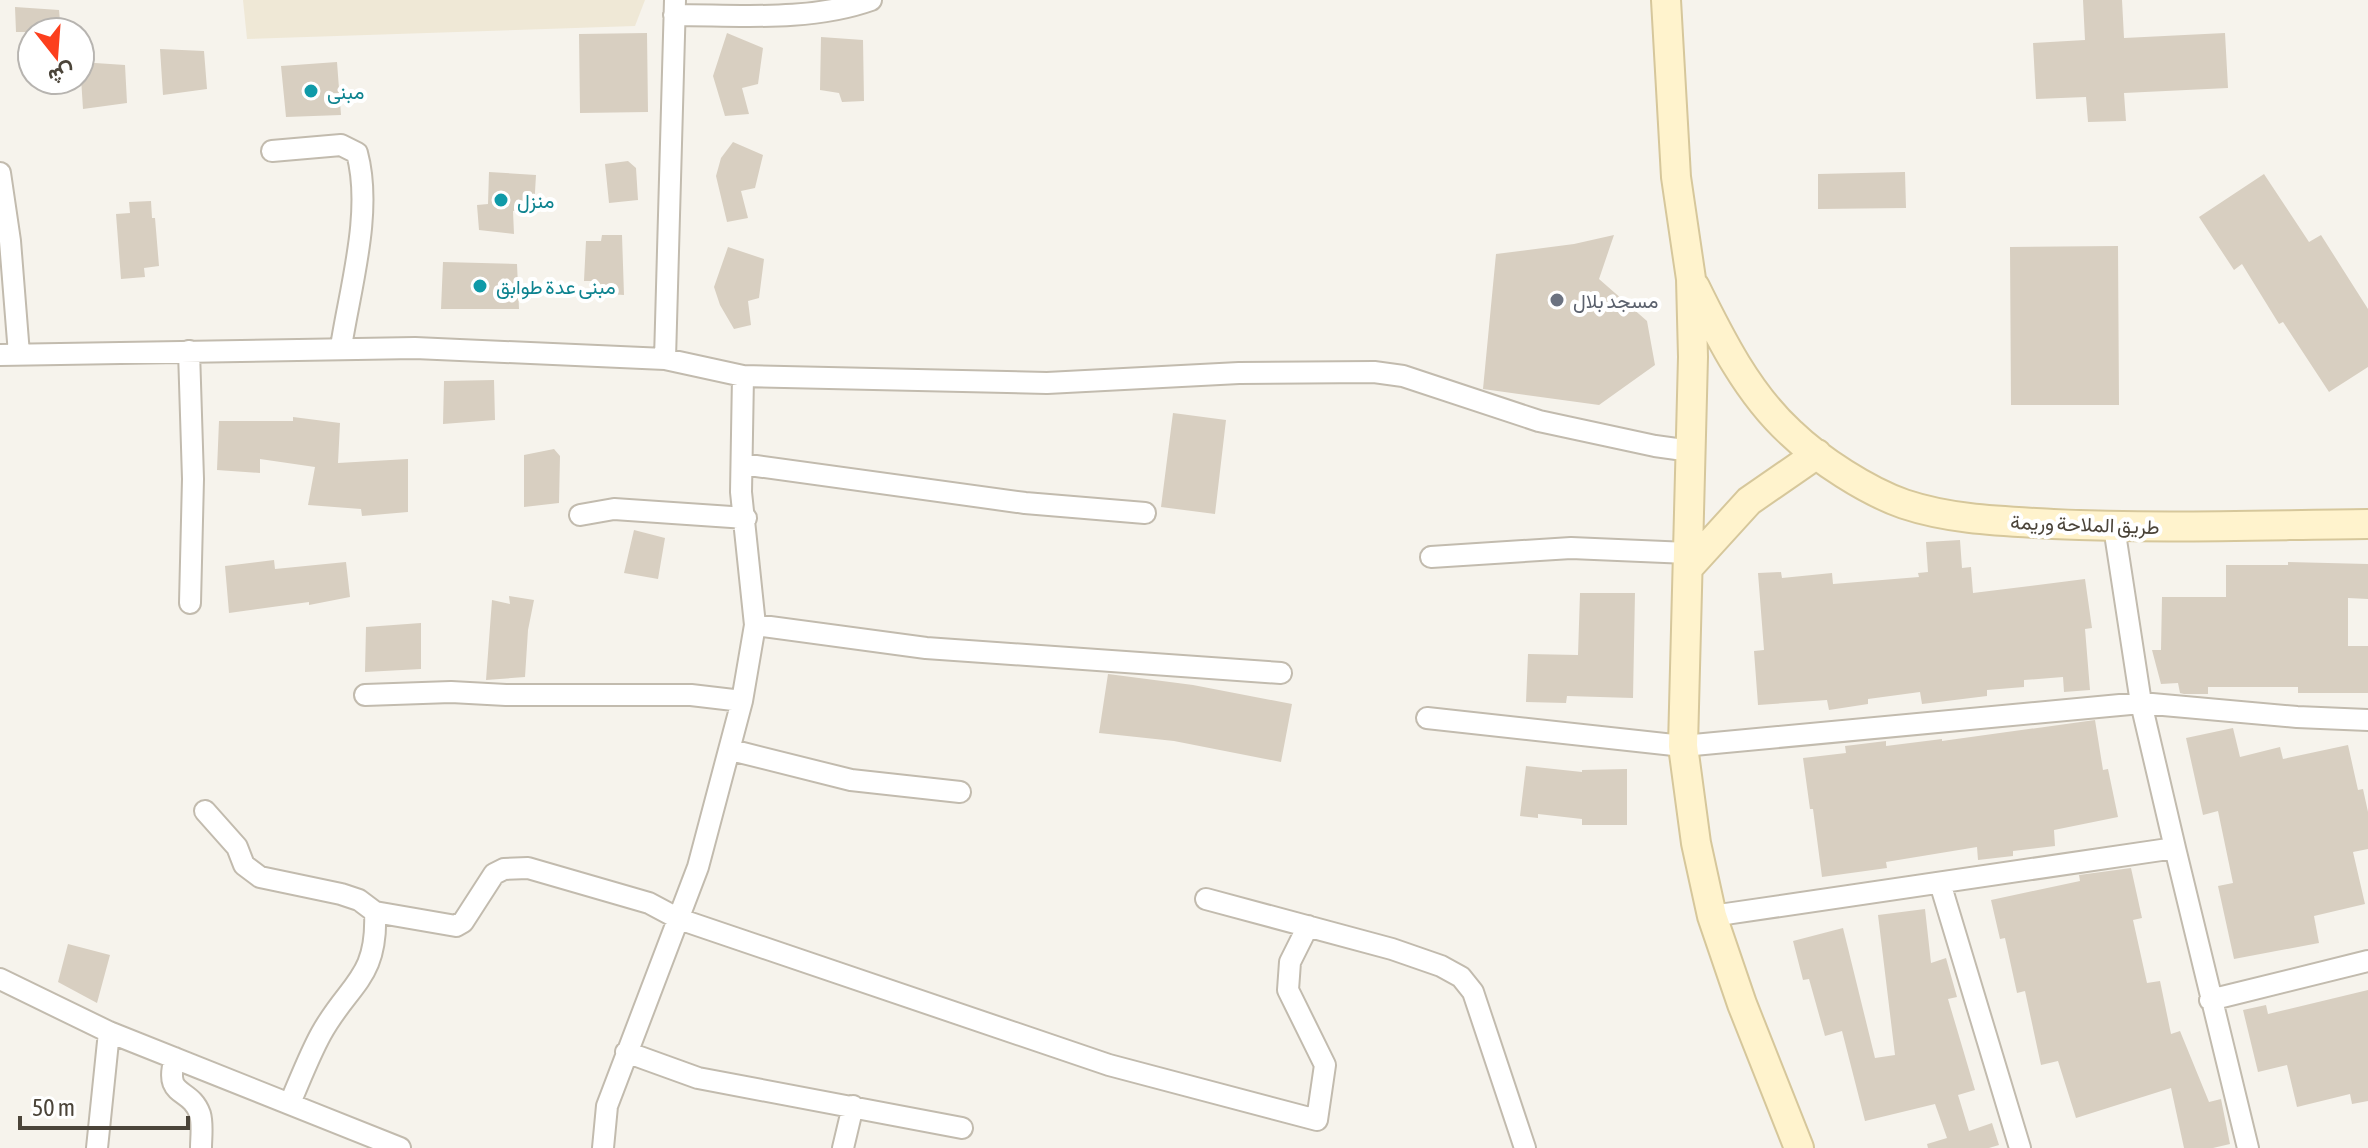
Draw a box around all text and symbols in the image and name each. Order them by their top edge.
north arrow [16,16,96,96]
text: ش [45,58,78,91]
place label: مبنى [327,80,364,104]
marker: مبنى [302,82,320,100]
place label: منزل [517,189,554,214]
marker: منزل [492,191,510,209]
place label: مبنى عدة طوابق [496,275,616,300]
marker: مبنى عدة طوابق [471,277,489,295]
place label: مسجد بلال [1573,289,1658,313]
marker: مسجد بلال [1548,291,1566,309]
street label: طريق الملاحة وريمة [2010,510,2160,540]
scale bar [20,1080,188,1130]
text: 50 m [32,1094,75,1121]

